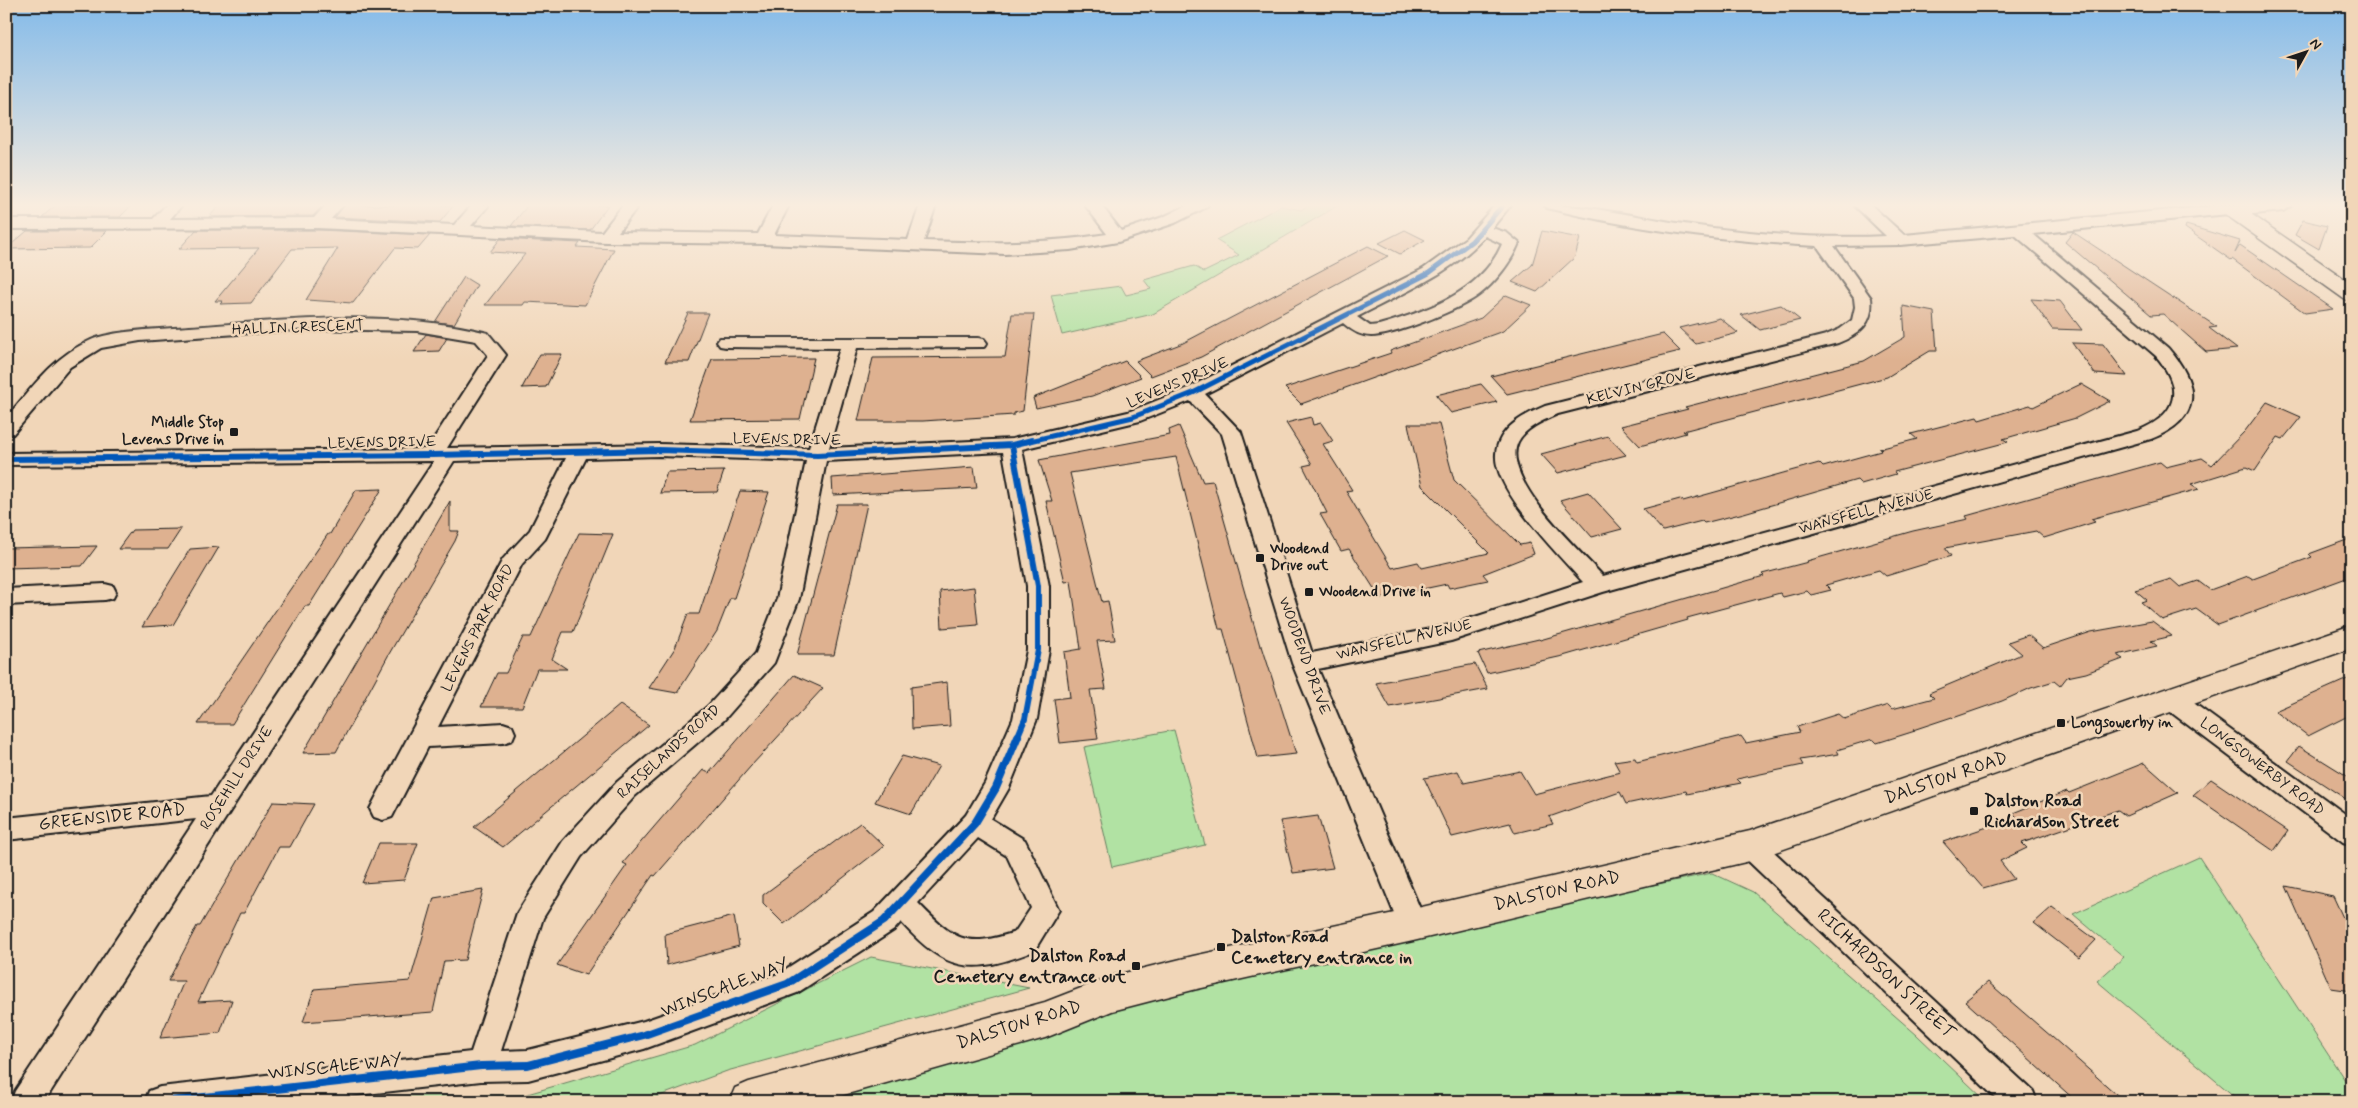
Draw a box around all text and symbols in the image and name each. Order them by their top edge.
north arrow [2280,28,2330,78]
text: N [2305,35,2325,54]
street label: HALLIN CRESCENT [232,316,365,340]
street label: LEVENS DRIVE [1124,352,1232,413]
street label: KELVIN GROVE [1585,364,1698,410]
place label: Middle Stop Levens Drive in [122,413,224,450]
marker: Middle Stop Levens Drive in [228,426,240,438]
street label: LEVENS DRIVE [733,429,842,451]
street label: LEVENS DRIVE [328,432,437,454]
street label: WANSFELL AVENUE [1797,484,1936,540]
place label: Woodend Drive out [1269,539,1330,576]
marker: Woodend Drive out [1254,552,1266,564]
street label: LEVENS PARK ROAD [437,561,519,695]
place label: Woodend Drive in [1318,582,1431,602]
marker: Woodend Drive in [1303,586,1315,598]
street label: WOODEND DRIVE [1273,594,1335,718]
street label: WANSFELL AVENUE [1334,615,1474,665]
street label: RAISELANDS ROAD [613,700,725,804]
place label: Longsowerby in [2071,713,2173,735]
street label: LONGSOWERBY ROAD [2195,713,2329,821]
marker: Longsowerby in [2055,717,2067,729]
street label: ROSEHILL DRIVE [196,722,278,834]
street label: DALSTON ROAD [1881,746,2011,810]
place label: Dalston Road Richardson Street [1984,789,2119,834]
street label: GREENSIDE ROAD [38,797,186,837]
marker: Dalston Road Richardson Street [1968,805,1980,817]
street label: DALSTON ROAD [1491,865,1623,917]
street label: RICHARDSON STREET [1812,904,1961,1045]
place label: Dalston Road Cemetery entrance in [1231,925,1412,970]
marker: Dalston Road Cemetery entrance in [1215,941,1227,953]
place label: Dalston Road Cemetery entrance out [933,944,1126,989]
street label: WINSCALE WAY [658,952,793,1023]
marker: Dalston Road Cemetery entrance out [1130,960,1142,972]
street label: DALSTON ROAD [954,995,1084,1055]
street label: WINSCALE WAY [267,1048,404,1086]

